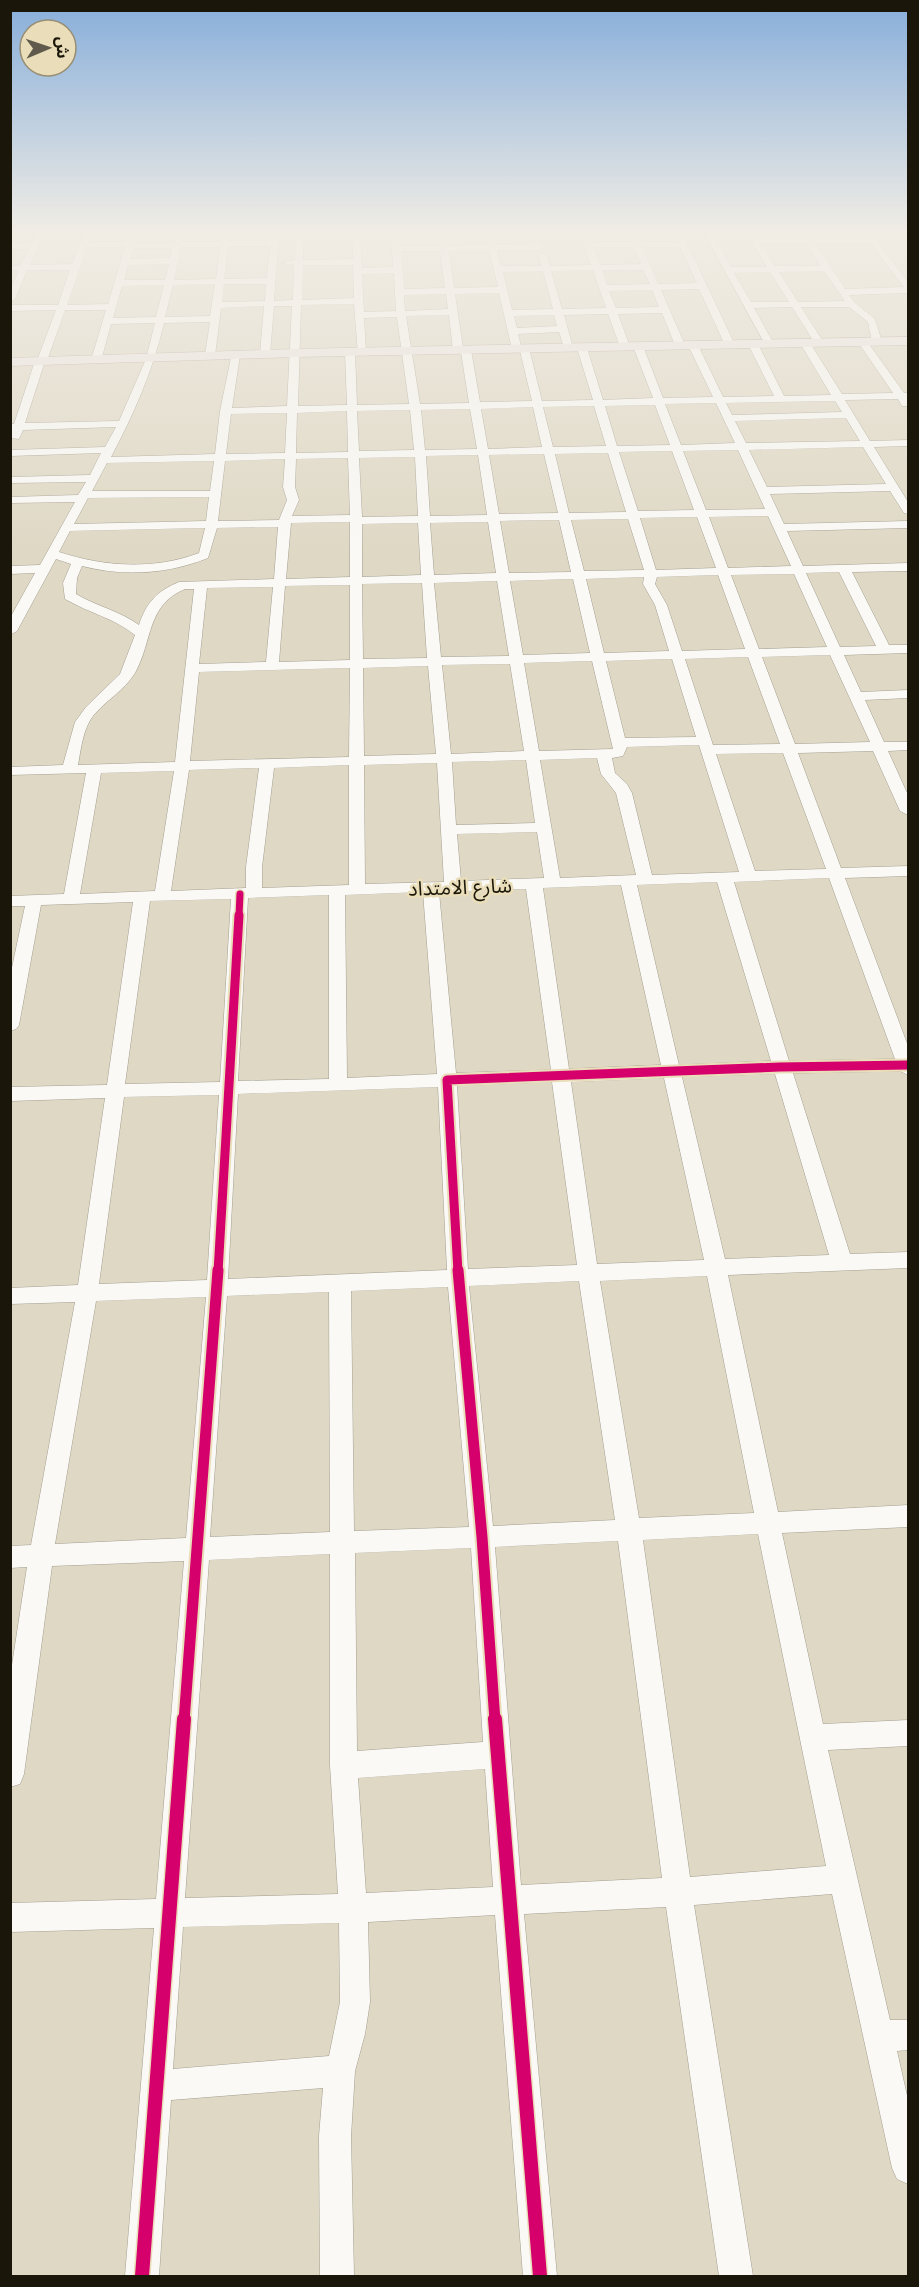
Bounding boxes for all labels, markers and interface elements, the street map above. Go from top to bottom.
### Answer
north arrow [18,18,78,78]
text: ش [53,36,71,59]
street label: شارع الامتداد [408,874,512,904]

